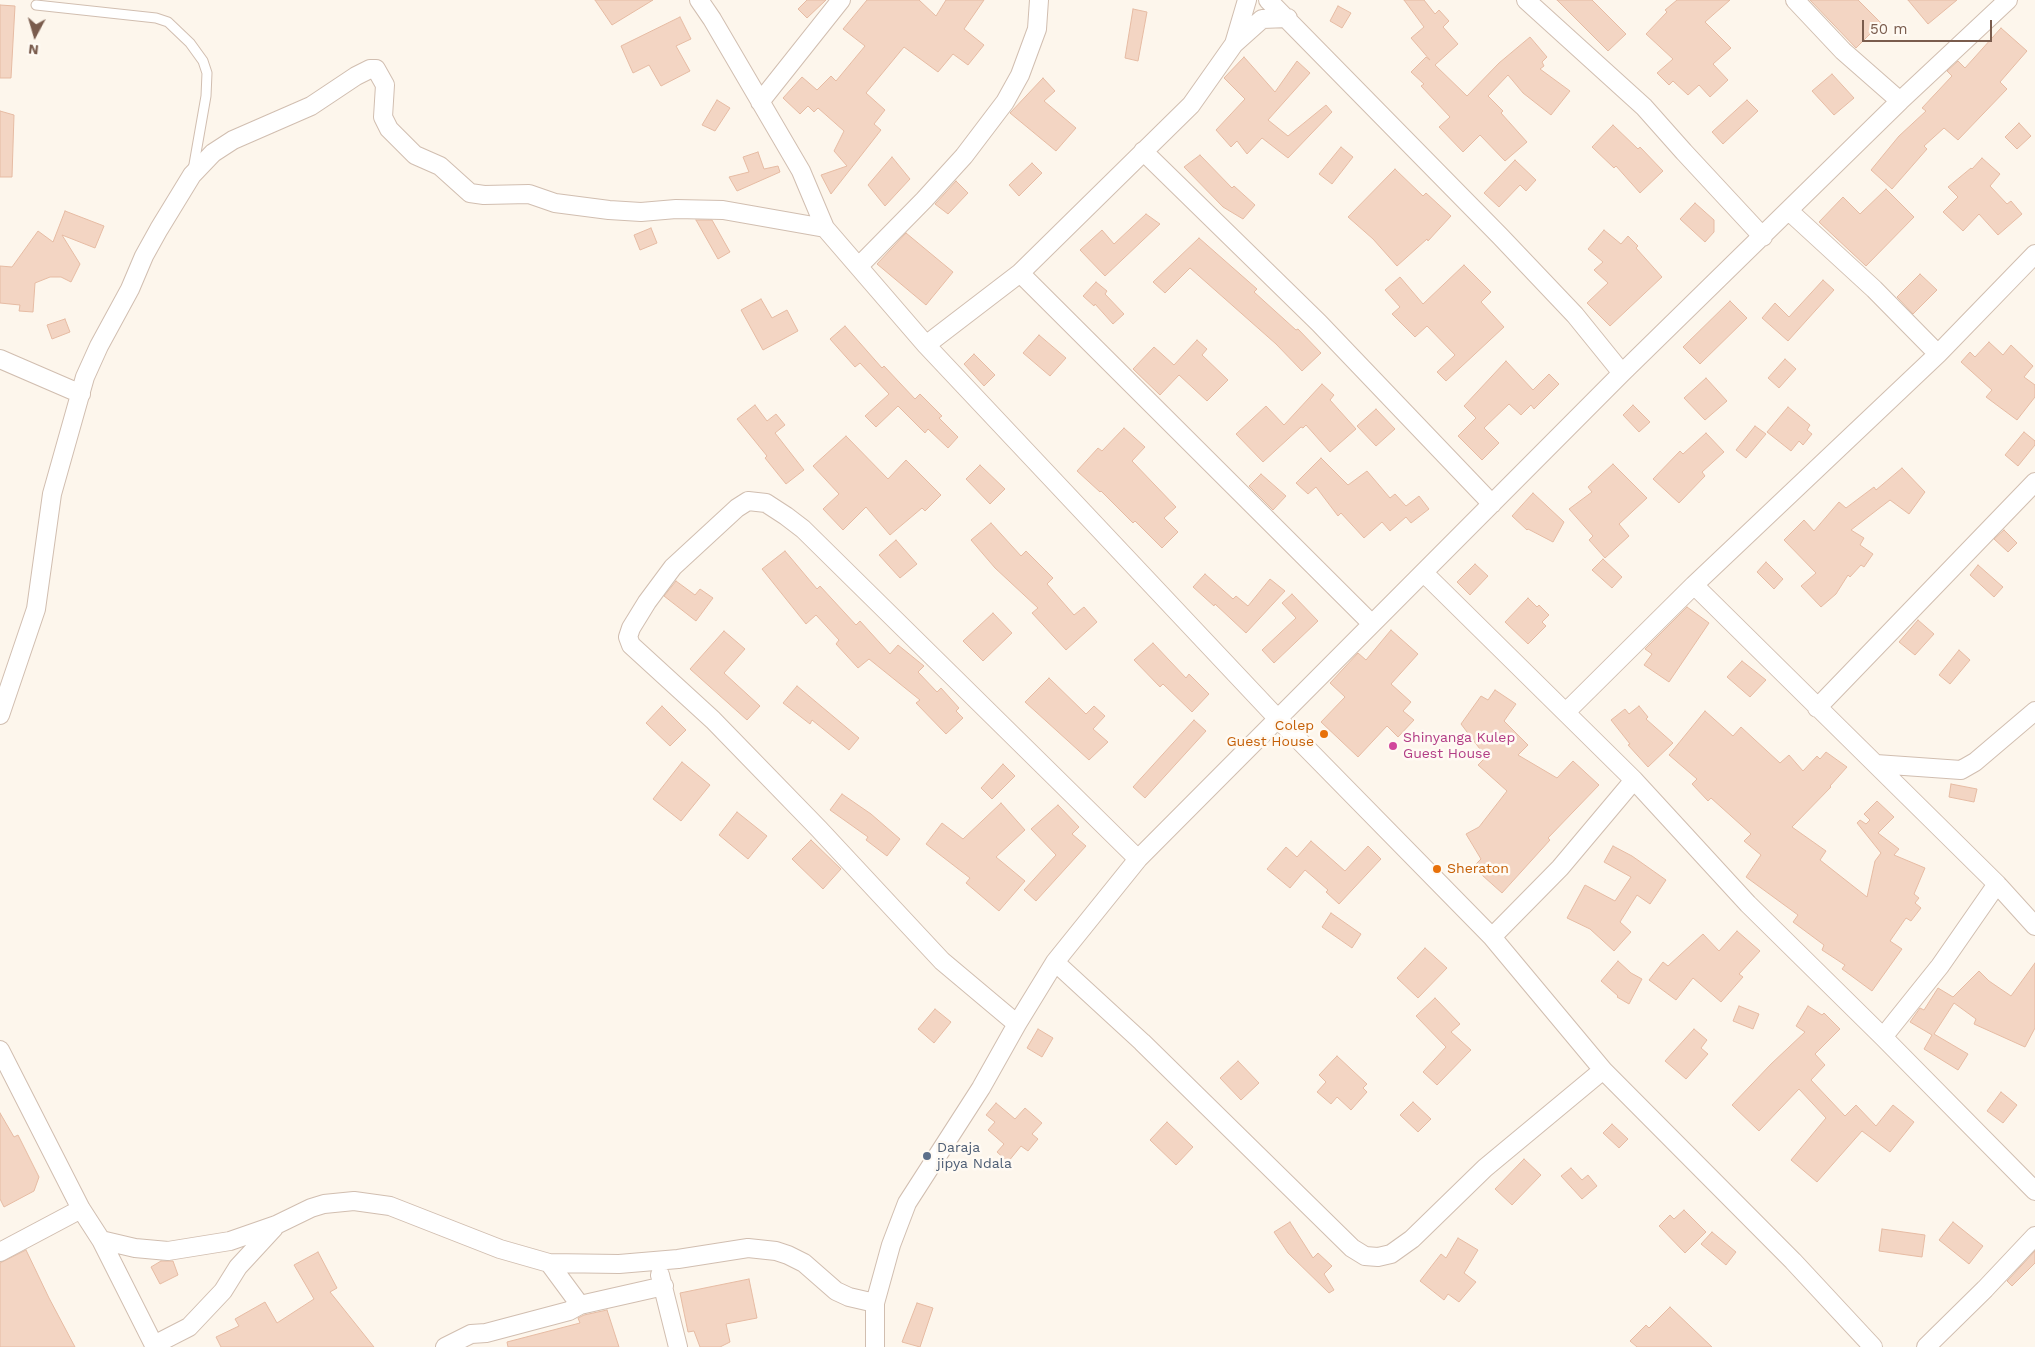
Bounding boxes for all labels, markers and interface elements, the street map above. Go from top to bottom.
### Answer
north arrow [10,10,60,60]
scale bar [1865,10,1995,42]
text: 50 m [1870,20,1907,38]
text: N [27,41,39,58]
place label: Colep Guest House [1226,718,1314,750]
marker: Colep Guest House [1318,728,1330,740]
place label: Shinyanga Kulep Guest House [1403,730,1515,762]
marker: Shinyanga Kulep Guest House [1387,740,1399,752]
place label: Sheraton [1447,861,1509,877]
marker: Sheraton [1431,863,1443,875]
place label: Daraja jipya Ndala [937,1140,1012,1172]
marker: Daraja jipya Ndala [921,1150,933,1162]

